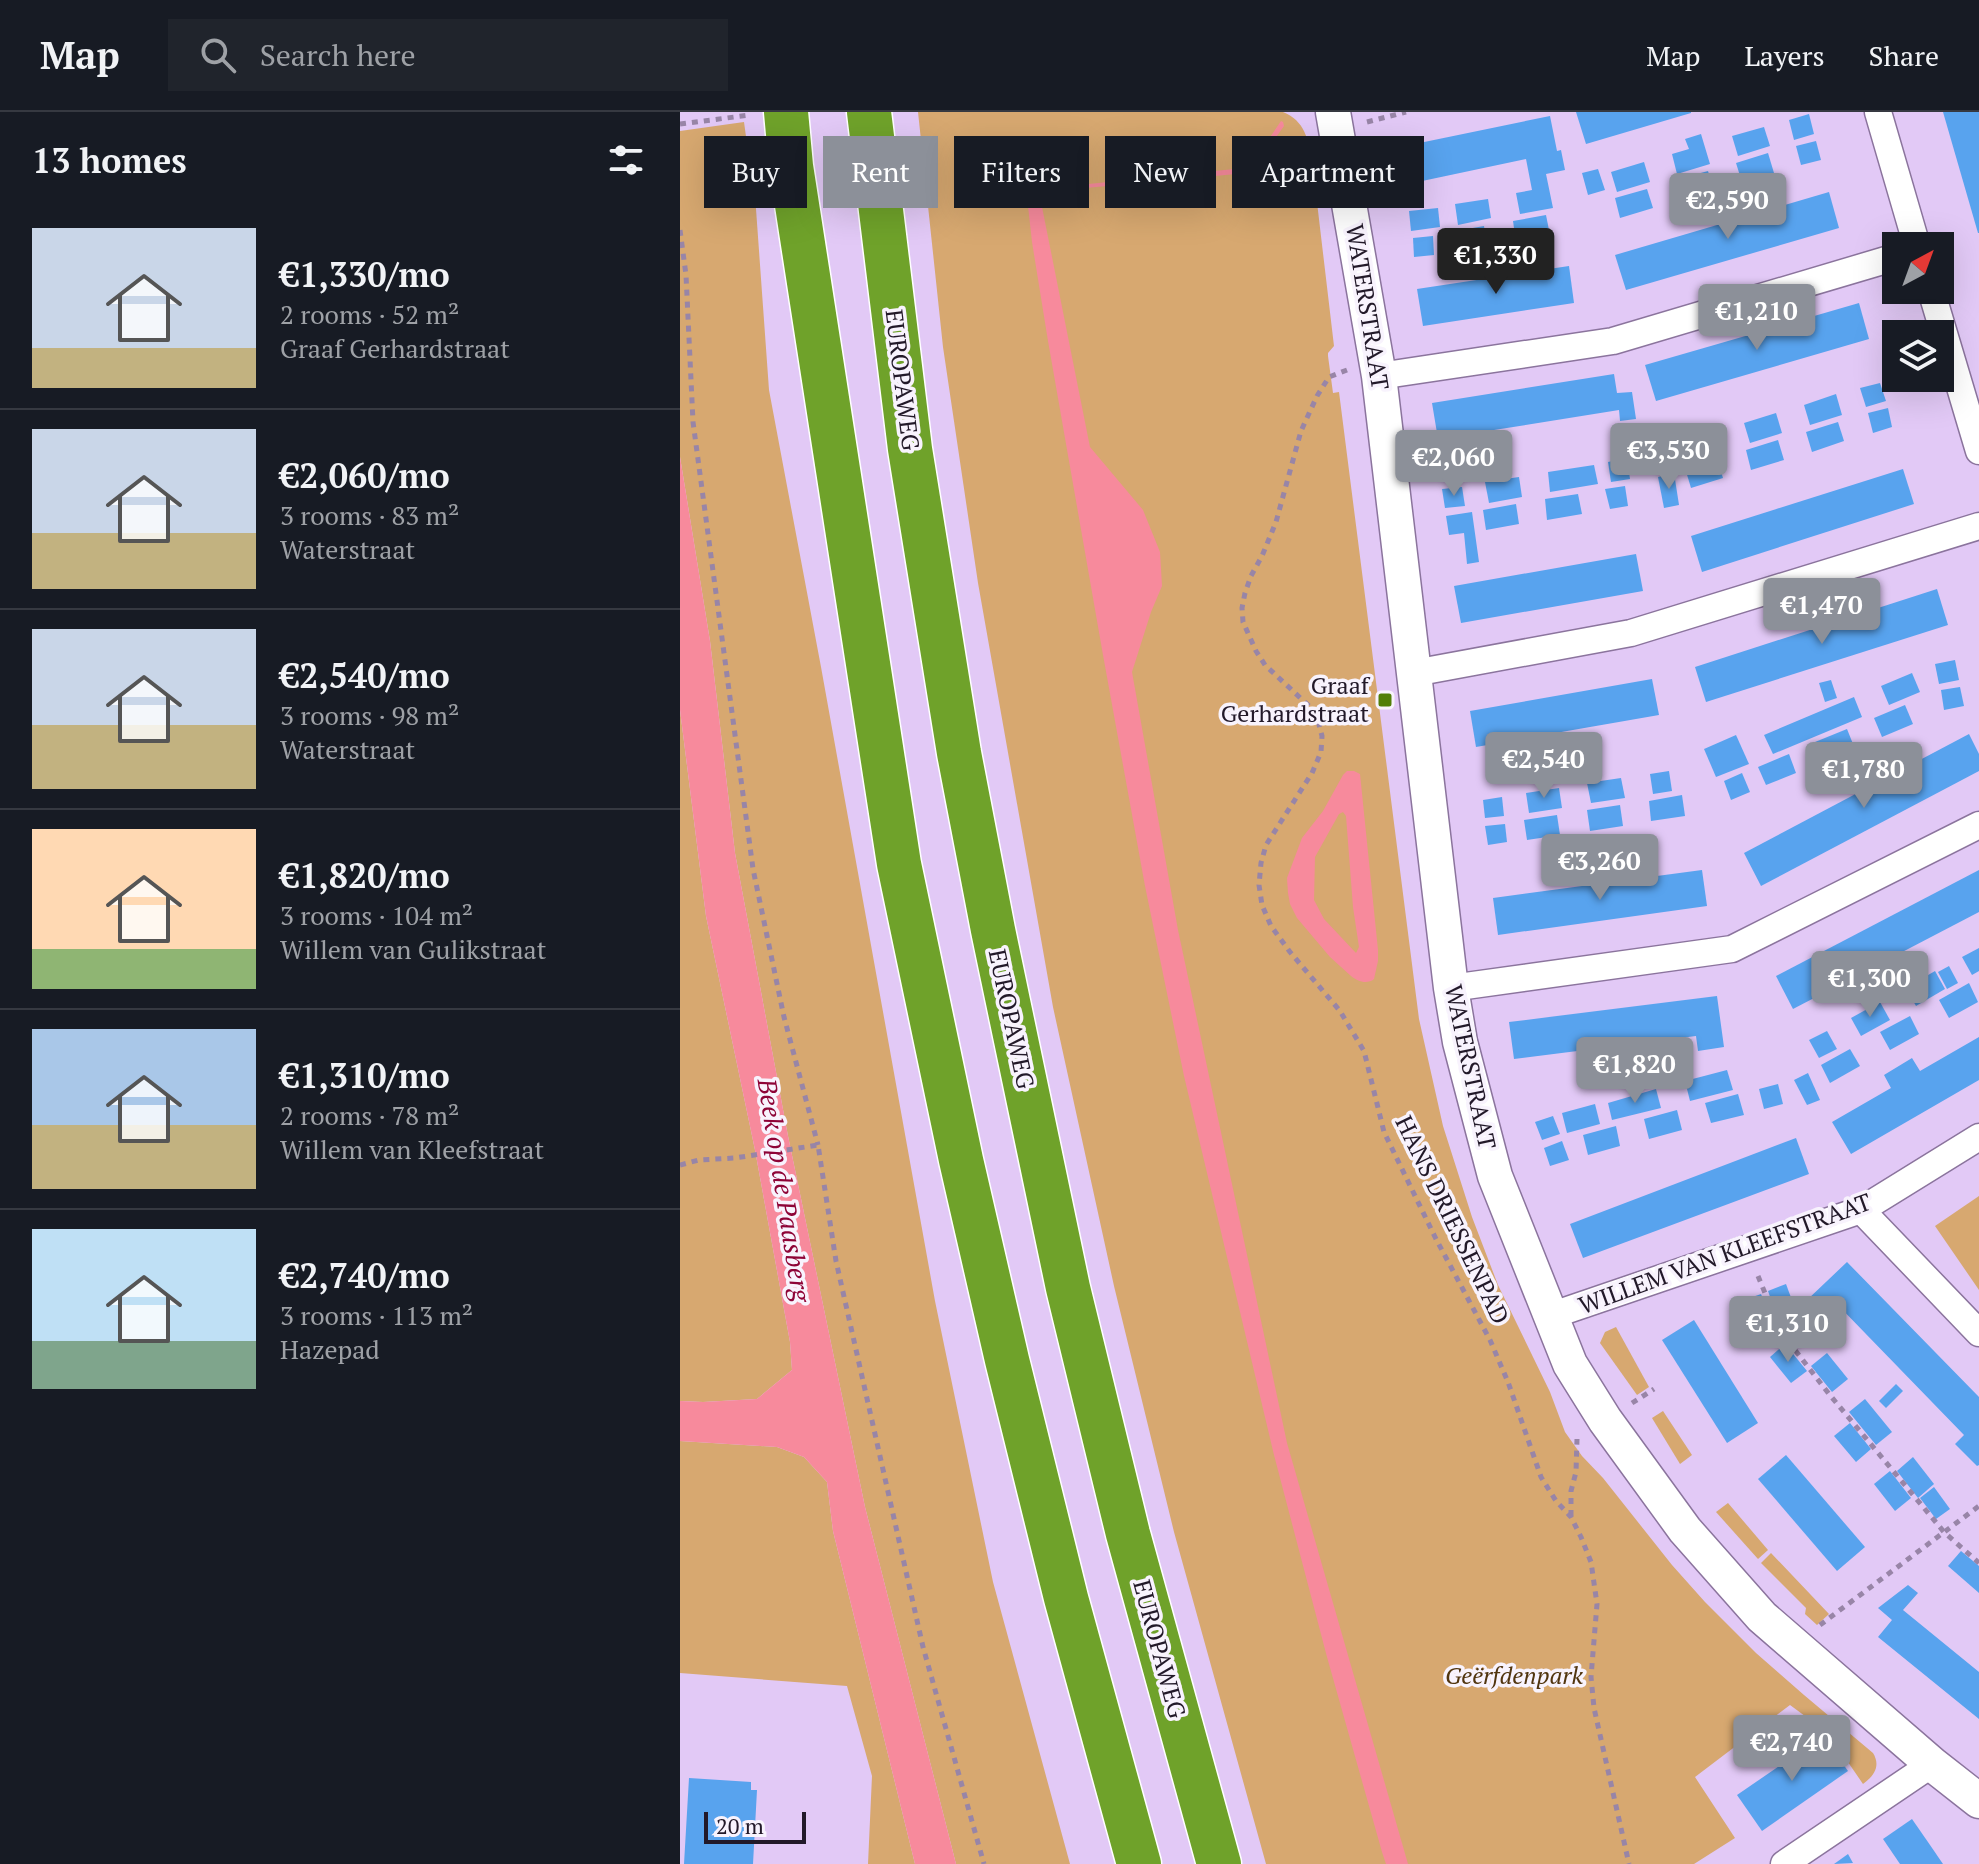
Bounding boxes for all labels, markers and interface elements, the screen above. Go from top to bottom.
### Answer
search box [168,19,728,91]
text: Map [40,30,120,80]
icon: search [196,33,240,77]
text: Search here [260,35,416,75]
text: Map [1646,37,1700,74]
text: Layers [1744,37,1825,74]
text: Share [1869,37,1939,74]
chip: Buy [704,136,807,208]
chip: Rent [823,136,938,208]
chip: Filters [954,136,1089,208]
chip: New [1105,136,1216,208]
chip: Apartment [1232,136,1424,208]
text: 13 homes [32,138,187,183]
icon: filters [604,138,648,182]
pin: €2,590 [1663,173,1793,241]
text: €2,590 [1687,182,1769,216]
street label: WATERSTRAAT [1339,222,1397,392]
pin: €1,330 [1431,228,1561,296]
north arrow [1882,232,1954,304]
map controls [1882,232,1954,392]
text: €1,330 [1455,237,1537,271]
text: €1,330/mo [280,252,450,297]
icon: home [96,260,192,356]
pin: €1,210 [1692,284,1822,352]
text: €1,210 [1716,293,1798,327]
text: 2 rooms · 52 m² [280,297,459,331]
street label: EUROPAWEG [878,307,928,453]
button: layers [1882,320,1954,392]
text: Graaf Gerhardstraat [280,331,510,365]
pin: €3,530 [1604,423,1734,491]
pin: €2,060 [1389,430,1519,498]
text: €3,530 [1628,432,1710,466]
text: €2,060 [1413,439,1495,473]
text: €2,060/mo [280,453,450,498]
icon: home [96,461,192,557]
text: 3 rooms · 83 m² [280,498,459,532]
text: Waterstraat [280,532,415,566]
pin: €1,470 [1757,578,1887,646]
text: €1,470 [1781,587,1863,621]
text: €2,540/mo [280,653,450,698]
icon: home [96,661,192,757]
place label: Graaf Gerhardstraat [1221,669,1371,729]
marker: Graaf Gerhardstraat [1376,691,1394,709]
text: 3 rooms · 98 m² [280,698,459,732]
text: Waterstraat [280,732,415,766]
pin: €2,540 [1479,732,1609,800]
text: €2,540 [1503,741,1585,775]
pin: €1,780 [1799,742,1929,810]
text: €1,780 [1823,751,1905,785]
pin: €3,260 [1535,834,1665,902]
text: €3,260 [1559,843,1641,877]
text: €1,820/mo [280,853,450,898]
icon: home [96,861,192,957]
text: 3 rooms · 104 m² [280,898,473,932]
text: Willem van Gulikstraat [280,932,546,966]
street label: EUROPAWEG [982,946,1042,1092]
pin: €1,300 [1805,951,1935,1019]
text: €1,300 [1829,960,1911,994]
street label: WATERSTRAAT [1438,982,1504,1152]
pin: €1,820 [1570,1037,1700,1105]
text: €1,820 [1594,1046,1676,1080]
text: €1,310/mo [280,1053,450,1098]
icon: home [96,1061,192,1157]
water label: Beek op de Paasberg [750,1075,820,1305]
text: 2 rooms · 78 m² [280,1098,459,1132]
street label: HANS DRIESSENPAD [1389,1110,1517,1329]
text: Willem van Kleefstraat [280,1132,544,1166]
street label: WILLEM VAN KLEEFSTRAAT [1574,1185,1876,1321]
text: €2,740/mo [280,1253,450,1298]
icon: home [96,1261,192,1357]
pin: €1,310 [1723,1296,1853,1364]
text: 3 rooms · 113 m² [280,1298,473,1332]
text: €1,310 [1747,1305,1829,1339]
text: Hazepad [280,1332,380,1366]
street label: EUROPAWEG [1126,1576,1194,1722]
park label: Geërfdenpark [1445,1659,1583,1691]
pin: €2,740 [1727,1715,1857,1783]
text: €2,740 [1751,1724,1833,1758]
scale bar [704,1808,806,1844]
text: 20 m [716,1811,764,1840]

